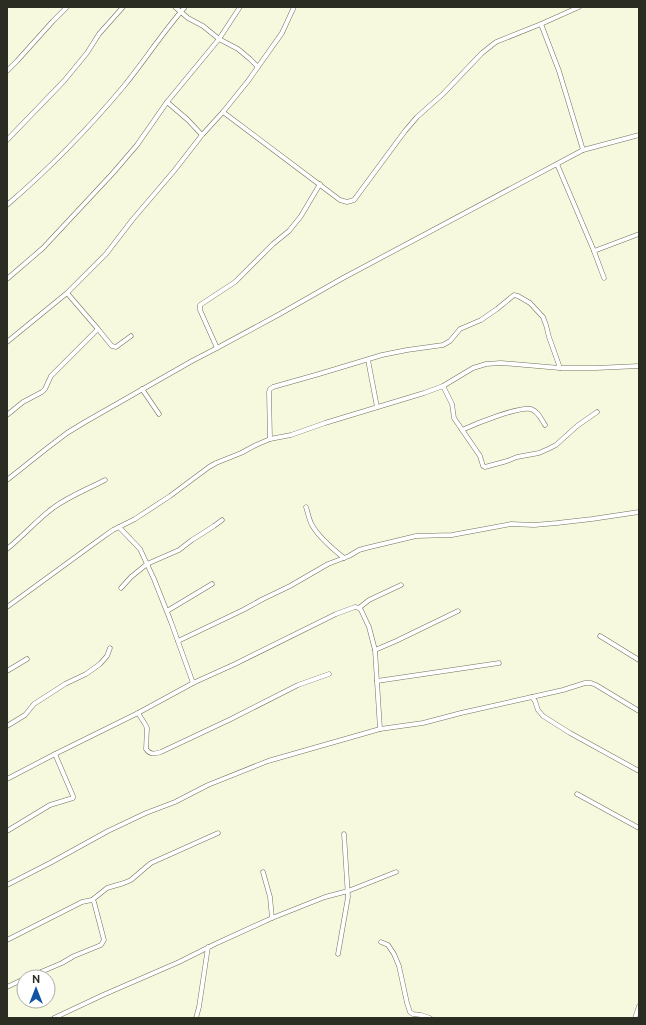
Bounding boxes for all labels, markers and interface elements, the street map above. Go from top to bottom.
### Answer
north arrow [16,969,56,1009]
text: N [32,973,40,985]

